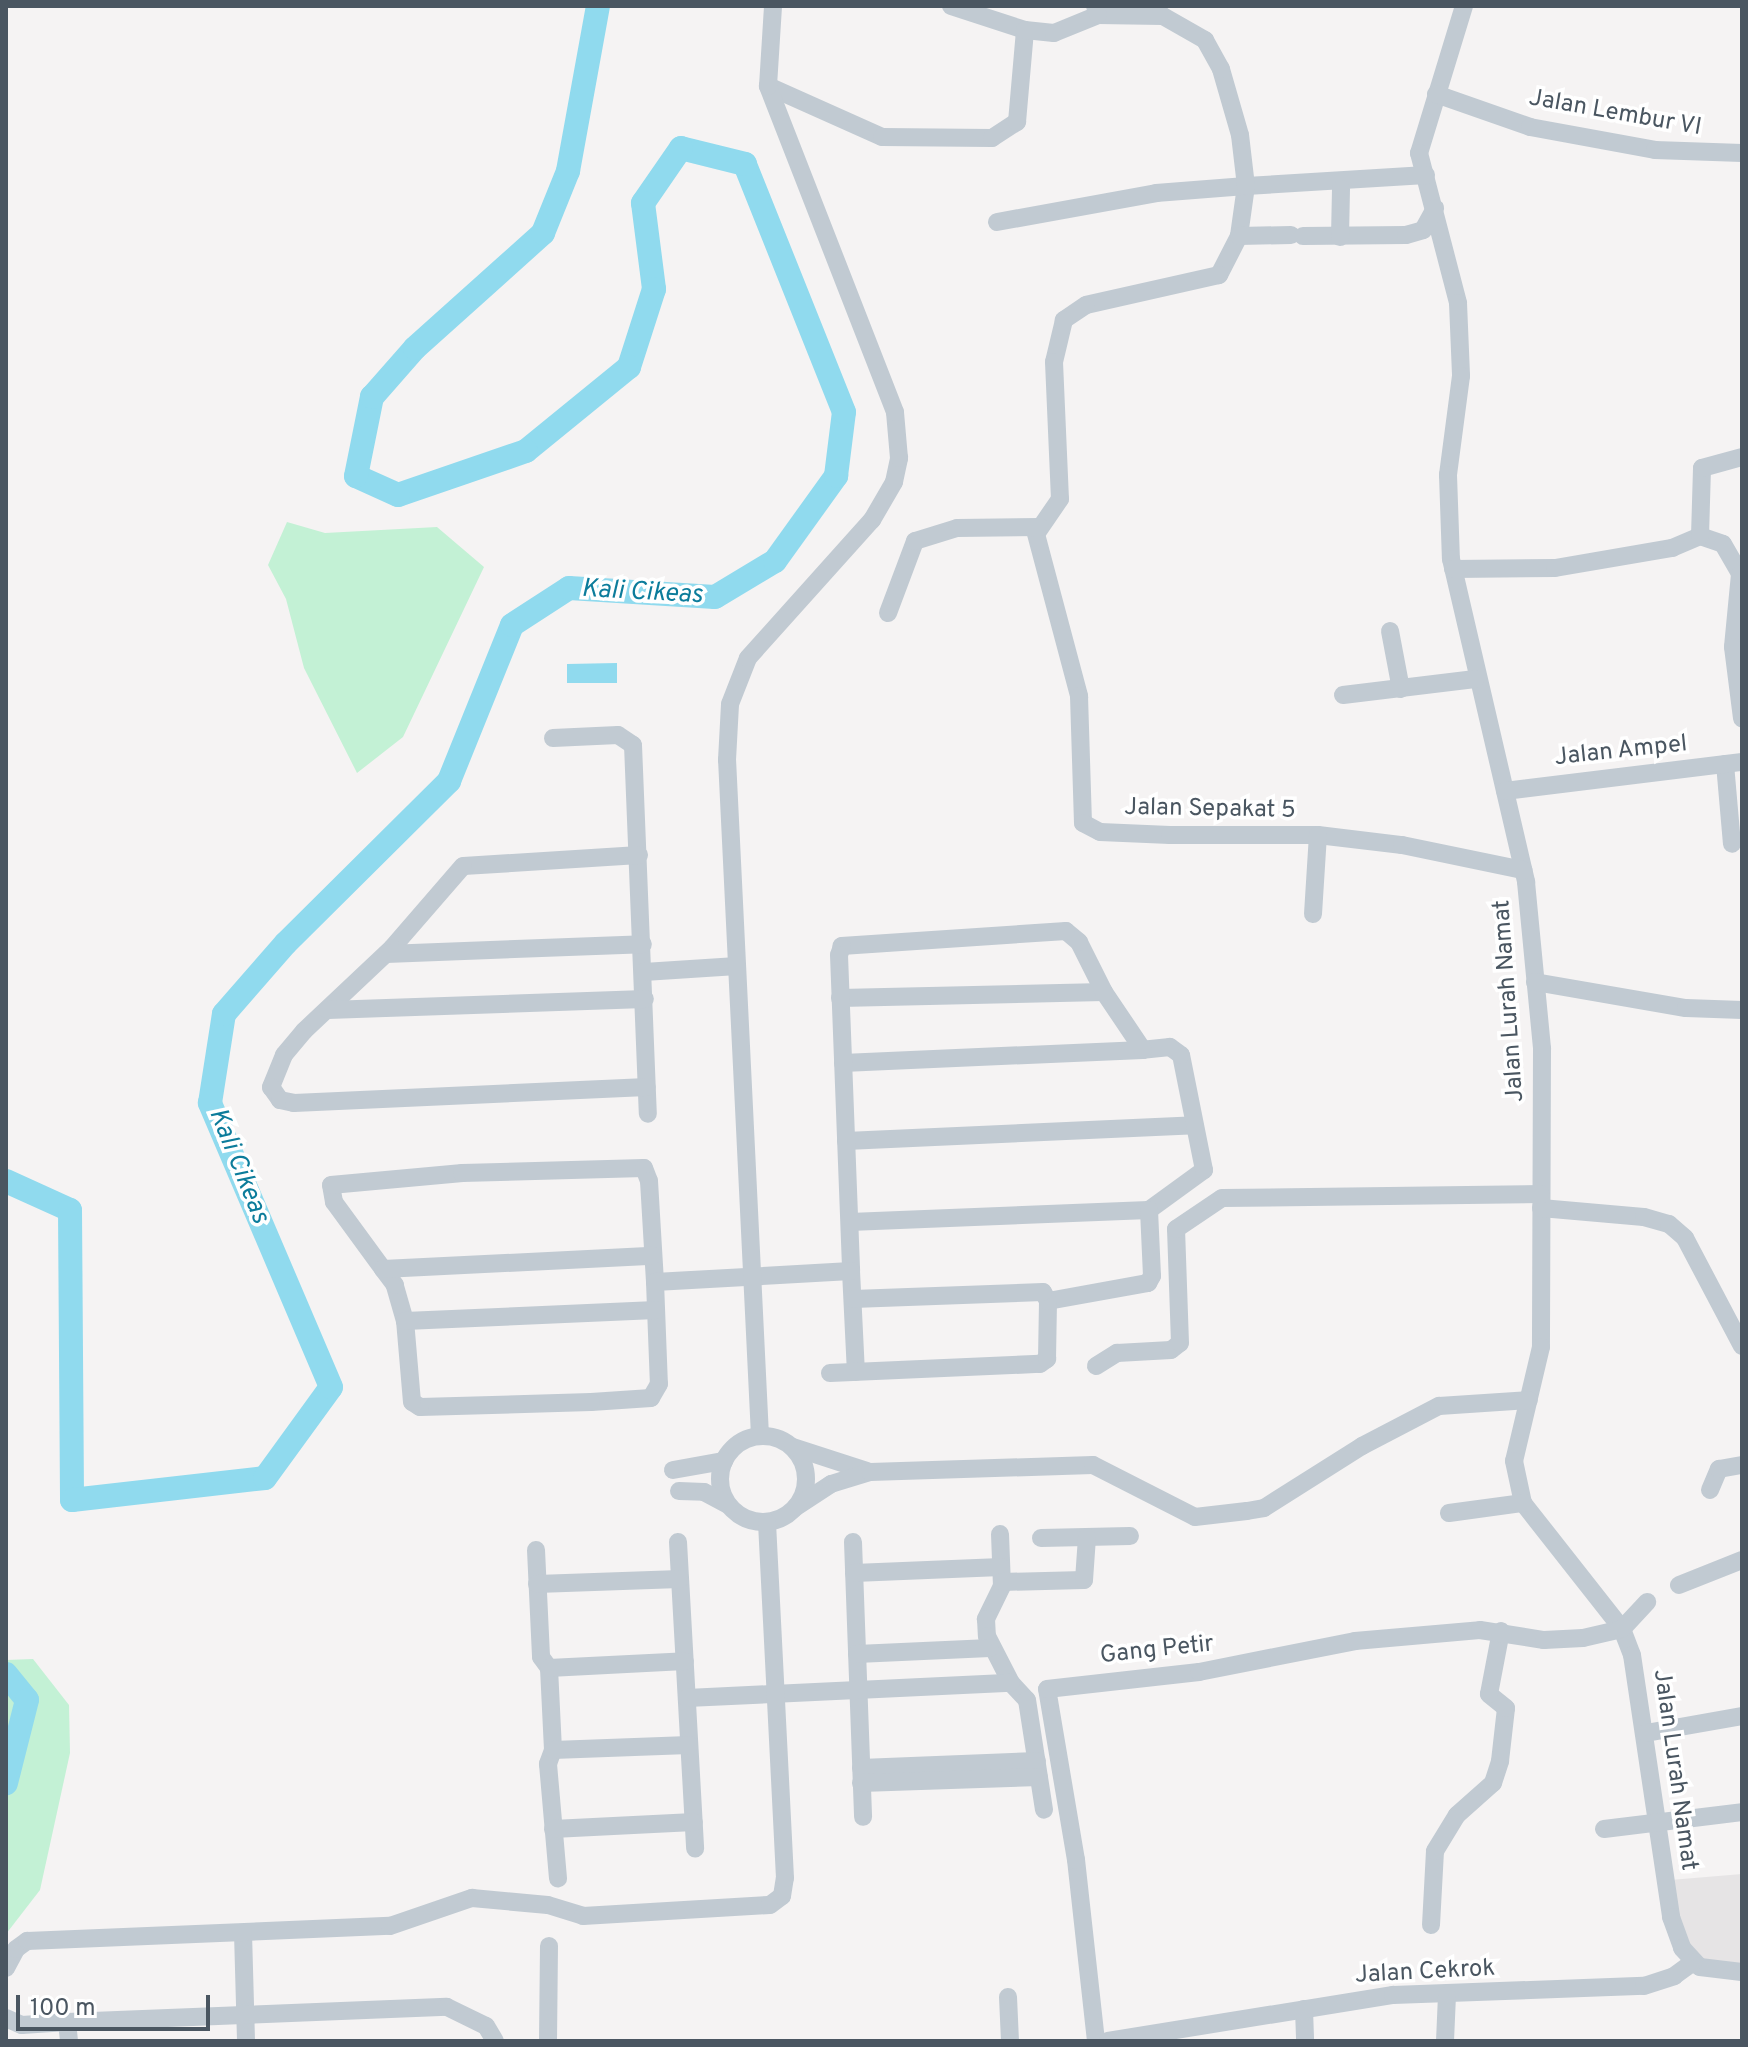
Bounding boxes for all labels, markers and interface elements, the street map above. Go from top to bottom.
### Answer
street label: Jalan Lembur VI [1526,85,1704,143]
water label: Kali Cikeas [581,574,703,612]
street label: Jalan Ampel [1553,731,1689,773]
street label: Jalan Sepakat 5 [1124,794,1296,826]
street label: Jalan Lurah Namat [1489,899,1531,1103]
water label: Kali Cikeas [201,1104,275,1228]
street label: Gang Petir [1099,1631,1215,1671]
street label: Jalan Lurah Namat [1646,1668,1702,1872]
street label: Jalan Cekrok [1354,1955,1496,1991]
scale bar [20,1979,214,2029]
text: 100 m [30,1994,96,2024]

